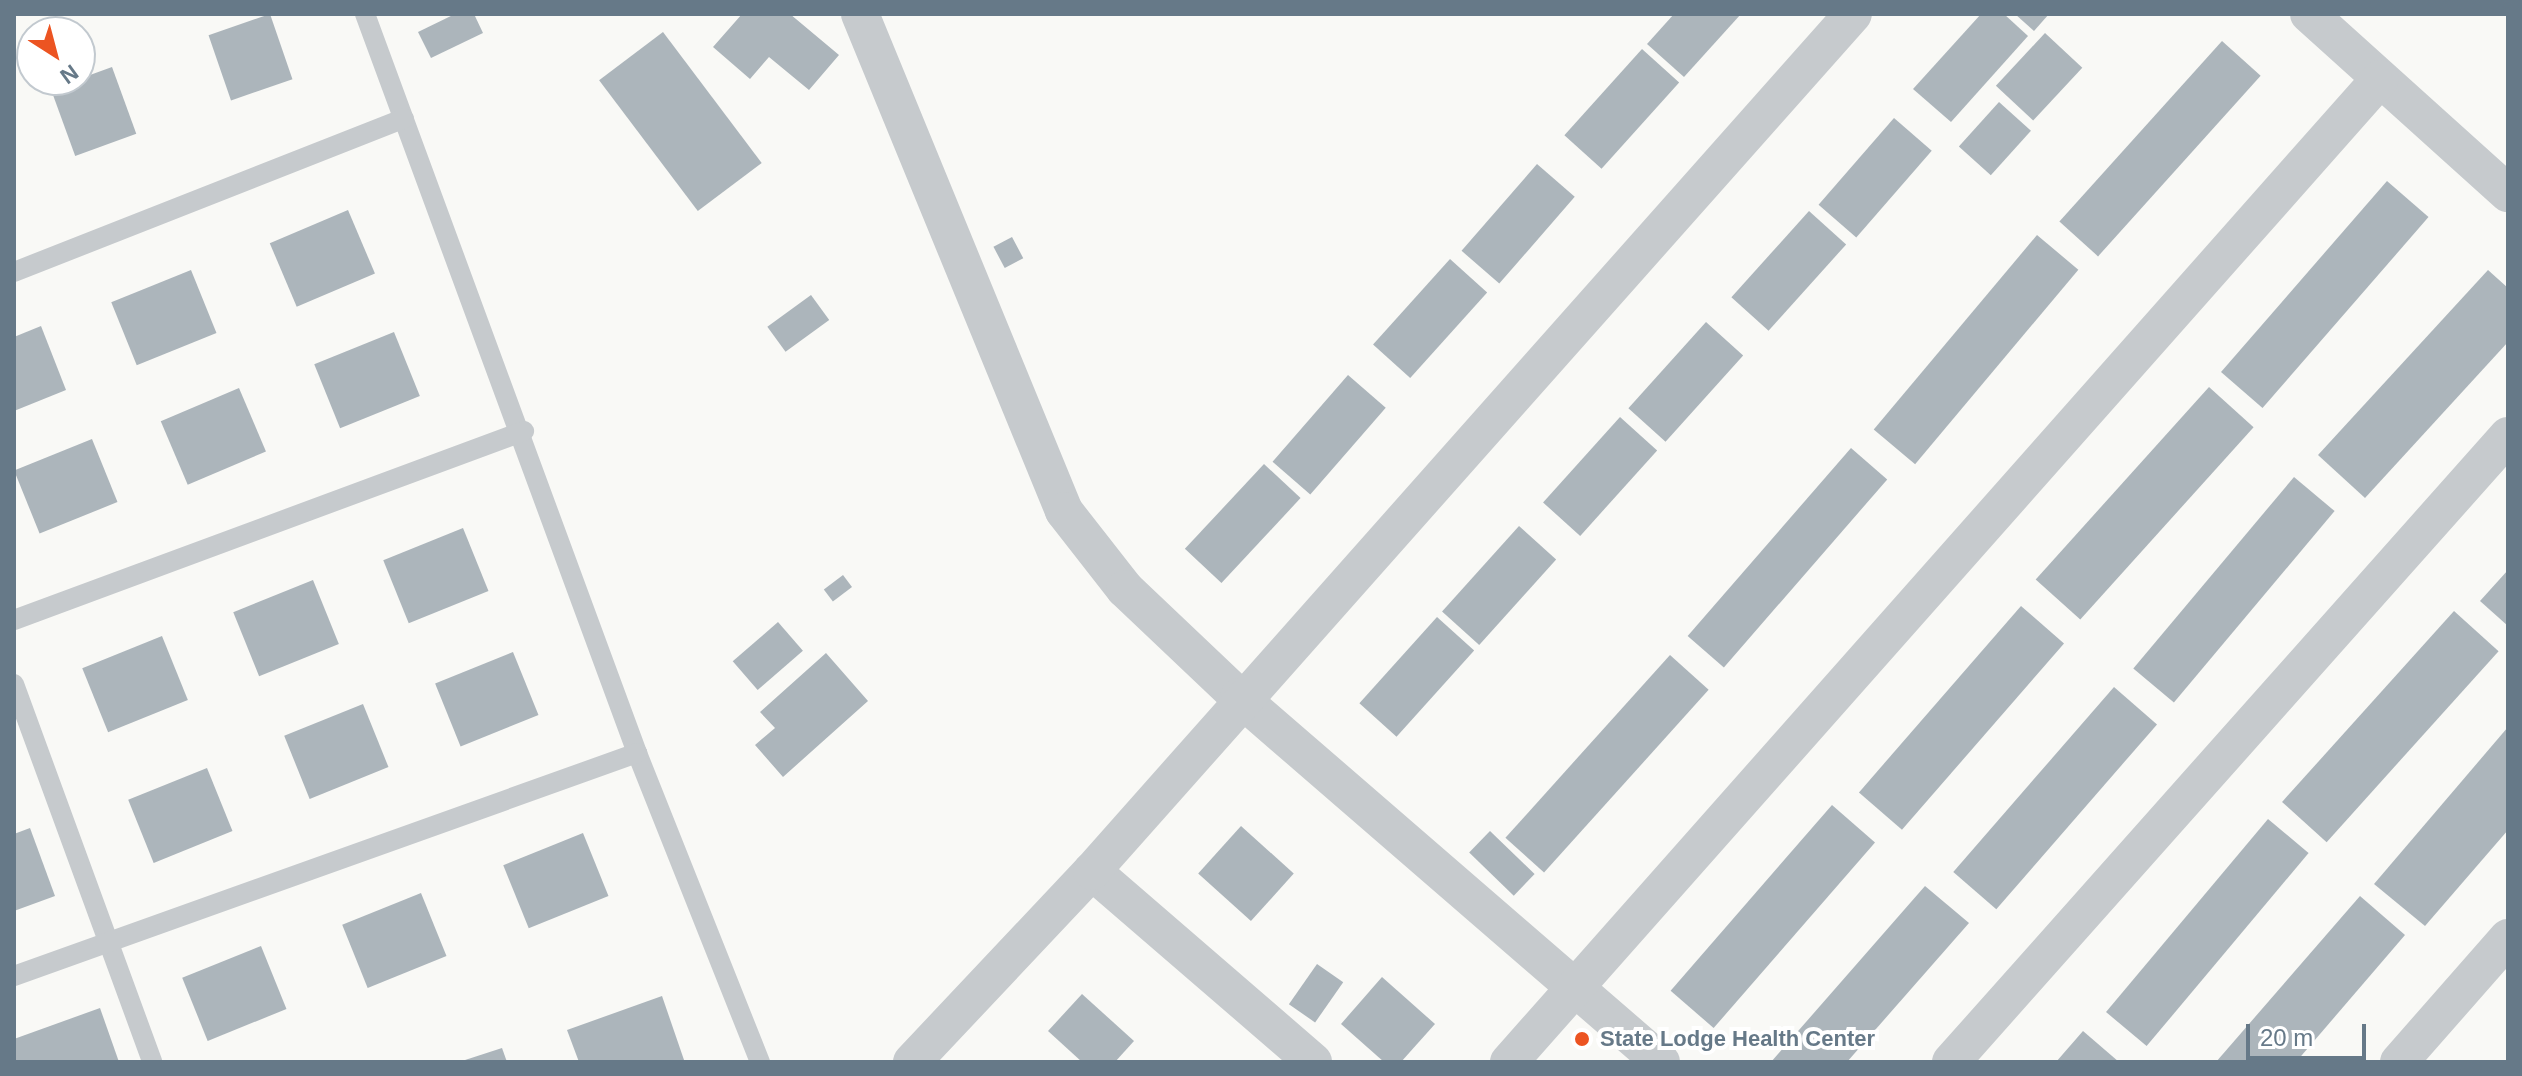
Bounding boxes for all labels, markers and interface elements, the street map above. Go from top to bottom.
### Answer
north arrow [16,16,96,96]
text: N [55,59,83,89]
scale bar [2250,1008,2370,1058]
text: 20 m [2260,1024,2313,1051]
place label: State Lodge Health Center [1600,1026,1875,1052]
marker: State Lodge Health Center [1571,1028,1593,1050]

